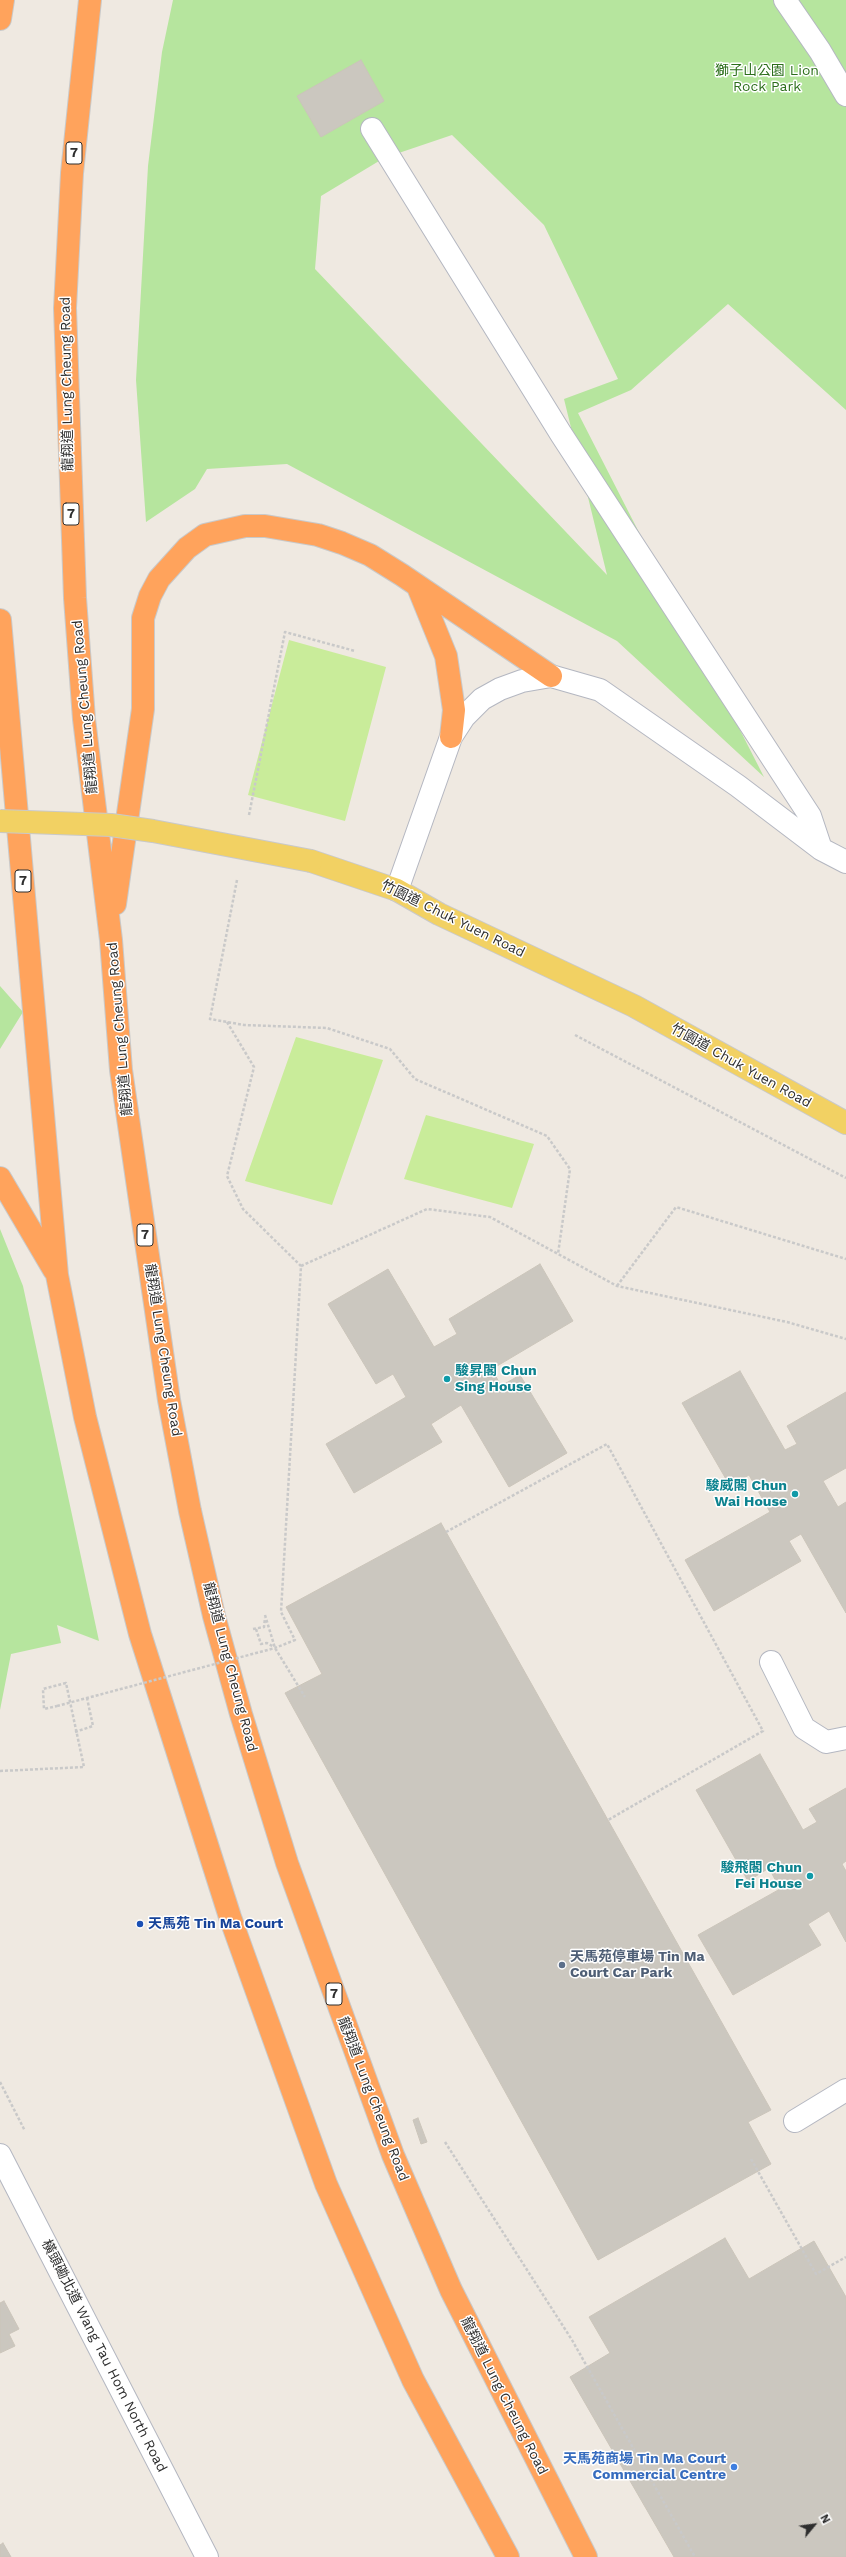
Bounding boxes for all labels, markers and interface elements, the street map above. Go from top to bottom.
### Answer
park label: 獅子山公園 Lion Rock Park [715,63,819,96]
road number: 7 [66,142,82,164]
street label: 龍翔道 Lung Cheung Road [57,297,77,471]
road number: 7 [63,503,79,525]
street label: 龍翔道 Lung Cheung Road [69,619,101,795]
road number: 7 [15,870,31,892]
street label: 竹園道 Chuk Yuen Road [378,877,528,961]
street label: 龍翔道 Lung Cheung Road [104,941,136,1117]
street label: 竹園道 Chuk Yuen Road [668,1020,814,1112]
road number: 7 [137,1224,153,1246]
street label: 龍翔道 Lung Cheung Road [141,1262,185,1438]
place label: 駿昇閣 Chun Sing House [455,1363,537,1396]
marker: 駿昇閣 Chun Sing House [442,1374,452,1384]
place label: 駿威閣 Chun Wai House [705,1478,787,1510]
marker: 駿威閣 Chun Wai House [790,1489,800,1499]
street label: 龍翔道 Lung Cheung Road [199,1581,261,1753]
place label: 駿飛閣 Chun Fei House [720,1860,802,1892]
marker: 駿飛閣 Chun Fei House [805,1871,815,1881]
place label: 天馬苑 Tin Ma Court [148,1916,283,1932]
marker: 天馬苑 Tin Ma Court [135,1919,145,1929]
place label: 天馬苑停車場 Tin Ma Court Car Park [570,1949,705,1982]
marker: 天馬苑停車場 Tin Ma Court Car Park [557,1960,567,1970]
road number: 7 [326,1983,342,2005]
street label: 龍翔道 Lung Cheung Road [334,2015,412,2183]
street label: 橫頭磡北道 Wang Tau Hom North Road [38,2237,170,2475]
street label: 龍翔道 Lung Cheung Road [457,2314,551,2478]
place label: 天馬苑商場 Tin Ma Court Commercial Centre [563,2451,726,2484]
marker: 天馬苑商場 Tin Ma Court Commercial Centre [729,2462,739,2472]
north arrow [794,2505,834,2545]
text: N [817,2512,833,2526]

